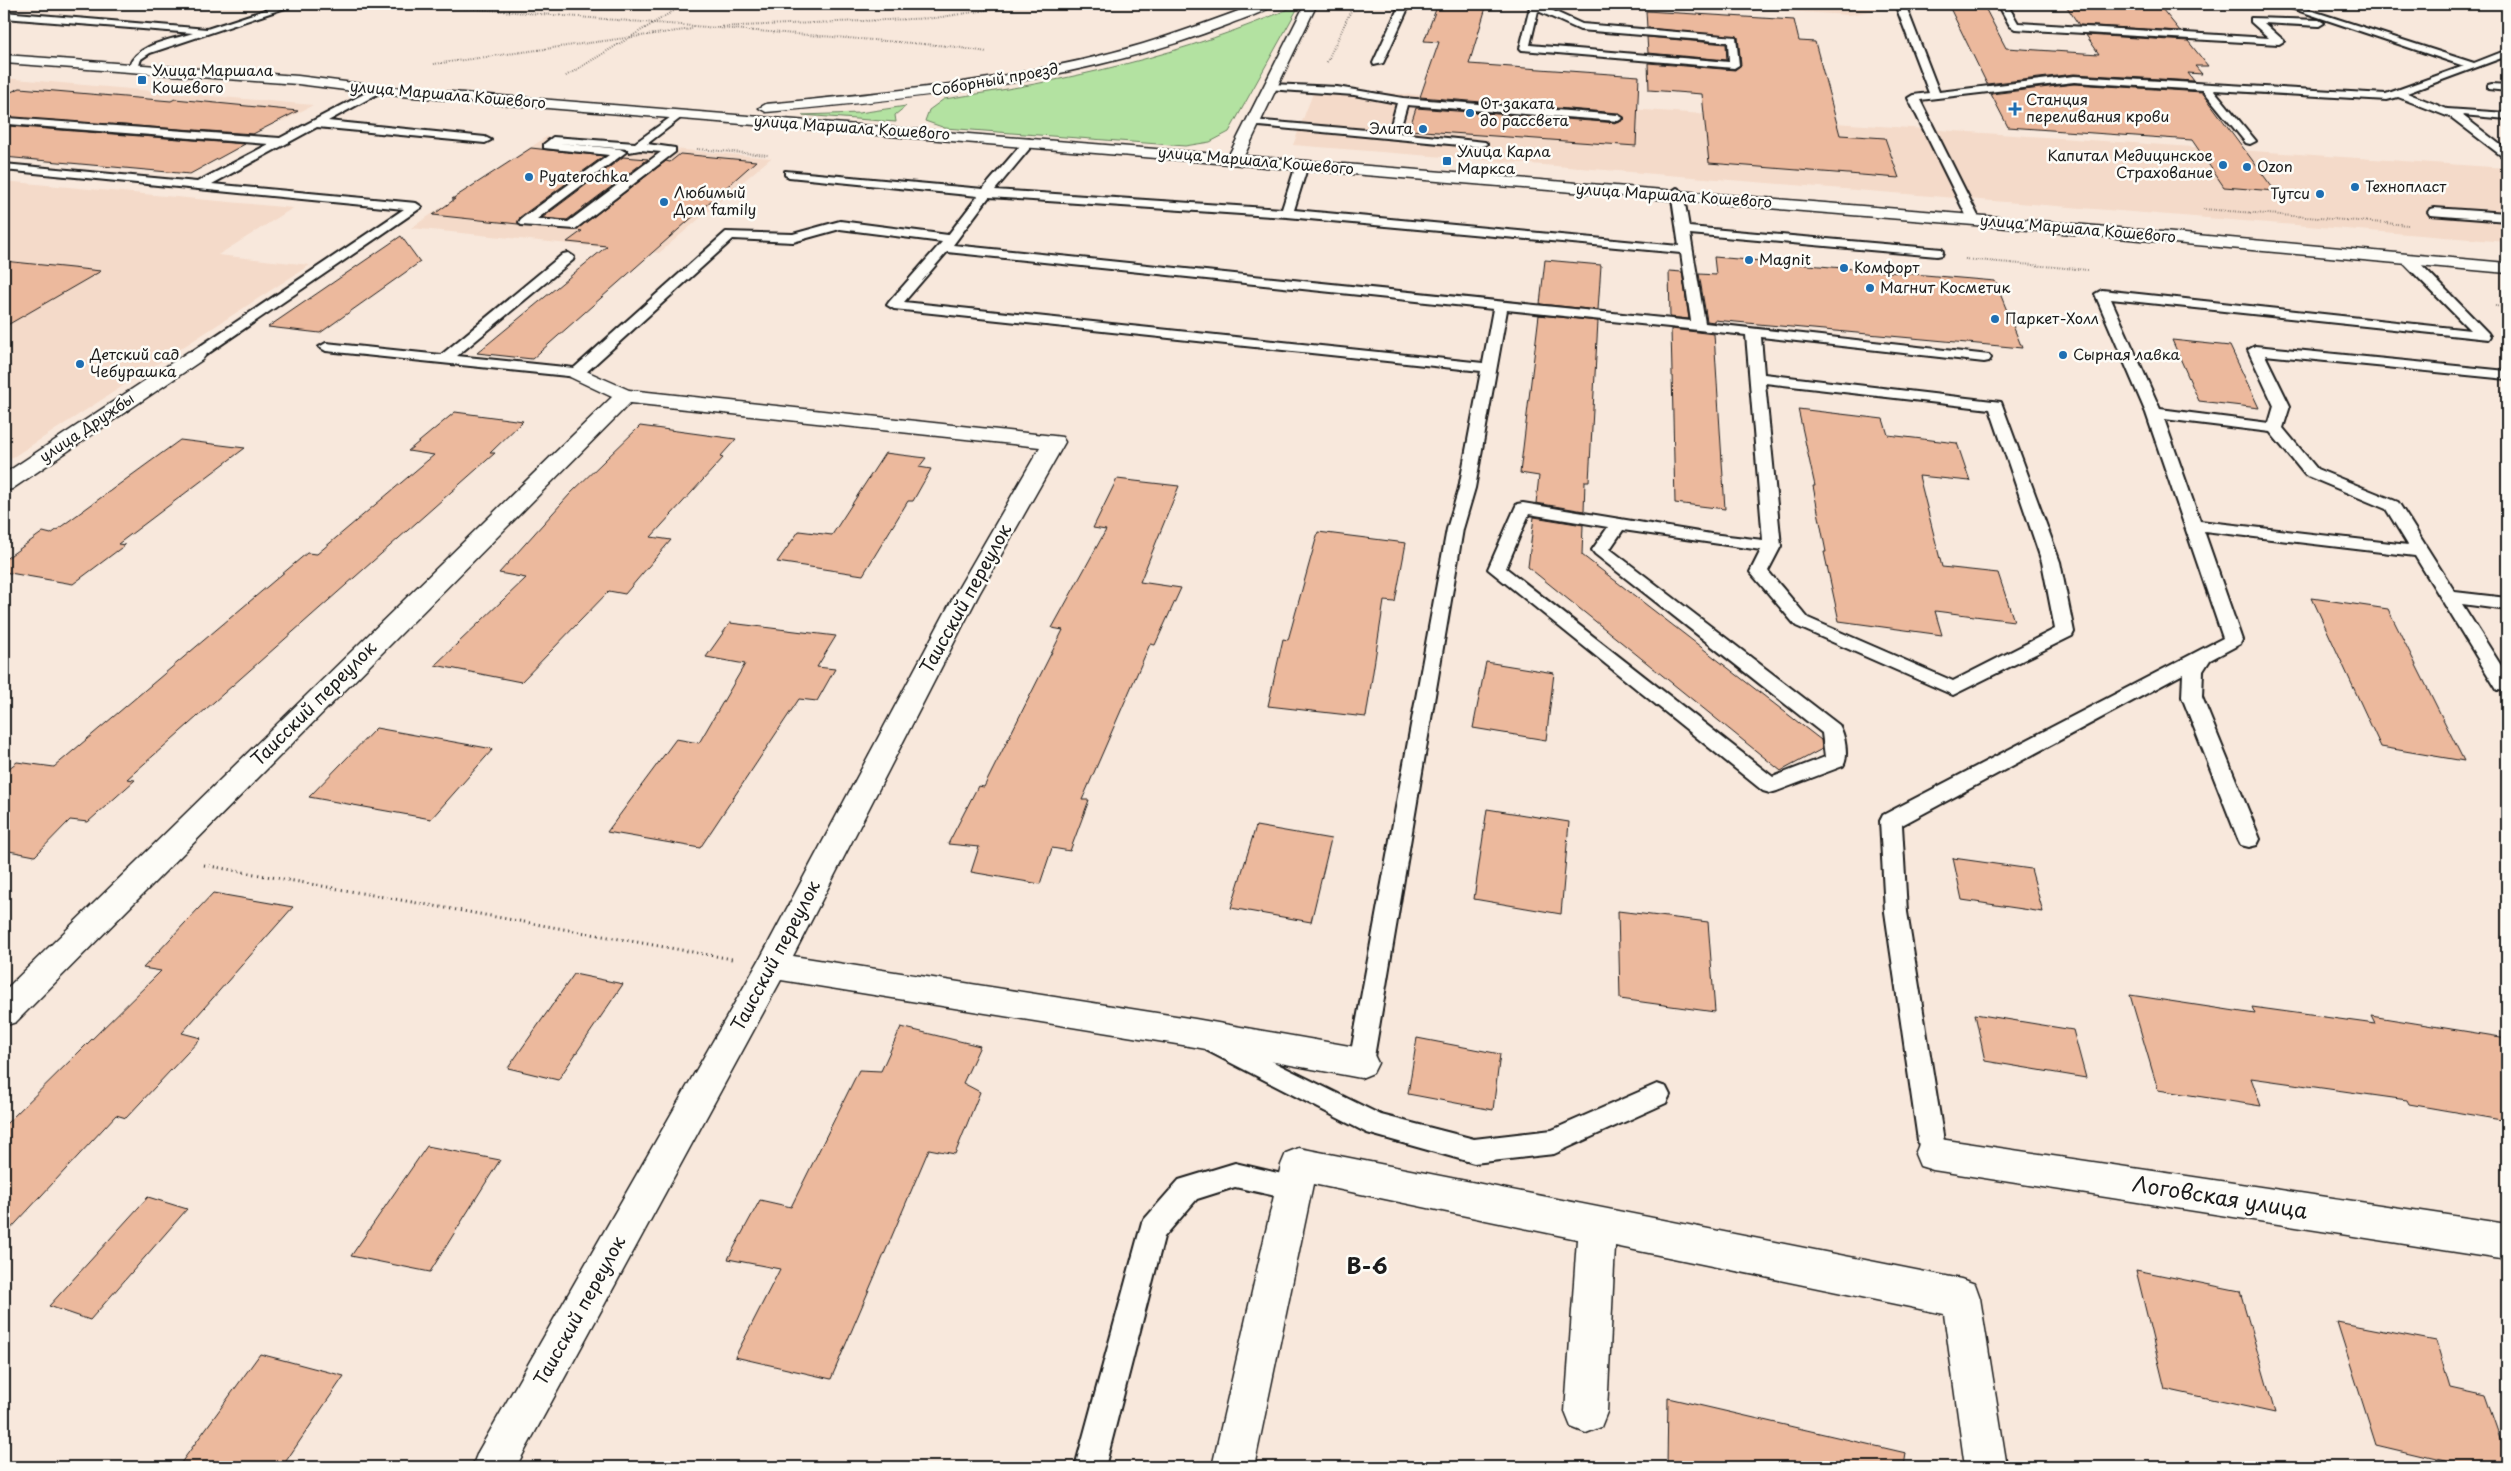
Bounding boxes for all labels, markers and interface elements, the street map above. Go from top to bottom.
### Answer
street label: Соборный проезд [929,56,1060,101]
place label: Улица Маршала Кошевого [152,58,274,98]
street label: улица Маршала Кошевого [349,73,547,114]
marker: Улица Маршала Кошевого [136,74,148,86]
place label: Станция переливания крови [2026,87,2169,127]
place label: От заката до рассвета [1480,91,1569,131]
marker: Станция переливания крови [2008,102,2022,116]
marker: От заката до рассвета [1464,107,1476,119]
street label: улица Маршала Кошевого [753,108,951,145]
place label: Элита [1369,116,1414,139]
marker: Элита [1417,123,1429,135]
street label: улица Маршала Кошевого [1157,139,1355,180]
place label: Улица Карла Маркса [1457,139,1551,179]
place label: Капитал Медицинское Страхование [2047,143,2213,183]
place label: Ozon [2257,154,2293,177]
marker: Улица Карла Маркса [1441,155,1453,167]
marker: Капитал Медицинское Страхование [2217,159,2229,171]
marker: Ozon [2241,161,2253,173]
place label: Pyaterochka [539,164,629,187]
marker: Pyaterochka [523,171,535,183]
place label: Технопласт [2365,174,2447,197]
street label: улица Маршала Кошевого [1575,176,1773,213]
place label: Любимый Дом family [673,180,756,220]
place label: Тутси [2270,181,2310,204]
marker: Технопласт [2349,181,2361,193]
marker: Тутси [2314,188,2326,200]
marker: Любимый Дом family [658,196,670,208]
street label: улица Маршала Кошевого [1979,207,2177,248]
place label: Magnit [1759,247,1811,270]
marker: Magnit [1743,254,1755,266]
place label: Комфорт [1854,255,1920,278]
marker: Комфорт [1838,262,1850,274]
place label: Магнит Косметик [1880,275,2010,298]
marker: Магнит Косметик [1864,282,1876,294]
place label: Паркет-Холл [2005,306,2099,329]
marker: Паркет-Холл [1989,313,2001,325]
place label: Детский сад Чебурашка [89,342,179,382]
place label: Сырная лавка [2073,342,2180,365]
marker: Сырная лавка [2057,349,2069,361]
marker: Детский сад Чебурашка [74,358,86,370]
street label: улица Дружбы [34,386,138,467]
street label: Таисский переулок [912,518,1017,678]
street label: Таисский переулок [244,634,382,772]
street label: Таисский переулок [723,875,826,1036]
street label: Логовская улица [2130,1166,2311,1226]
street label: Таисский переулок [526,1230,631,1390]
district label: В-6 [1347,1248,1387,1281]

